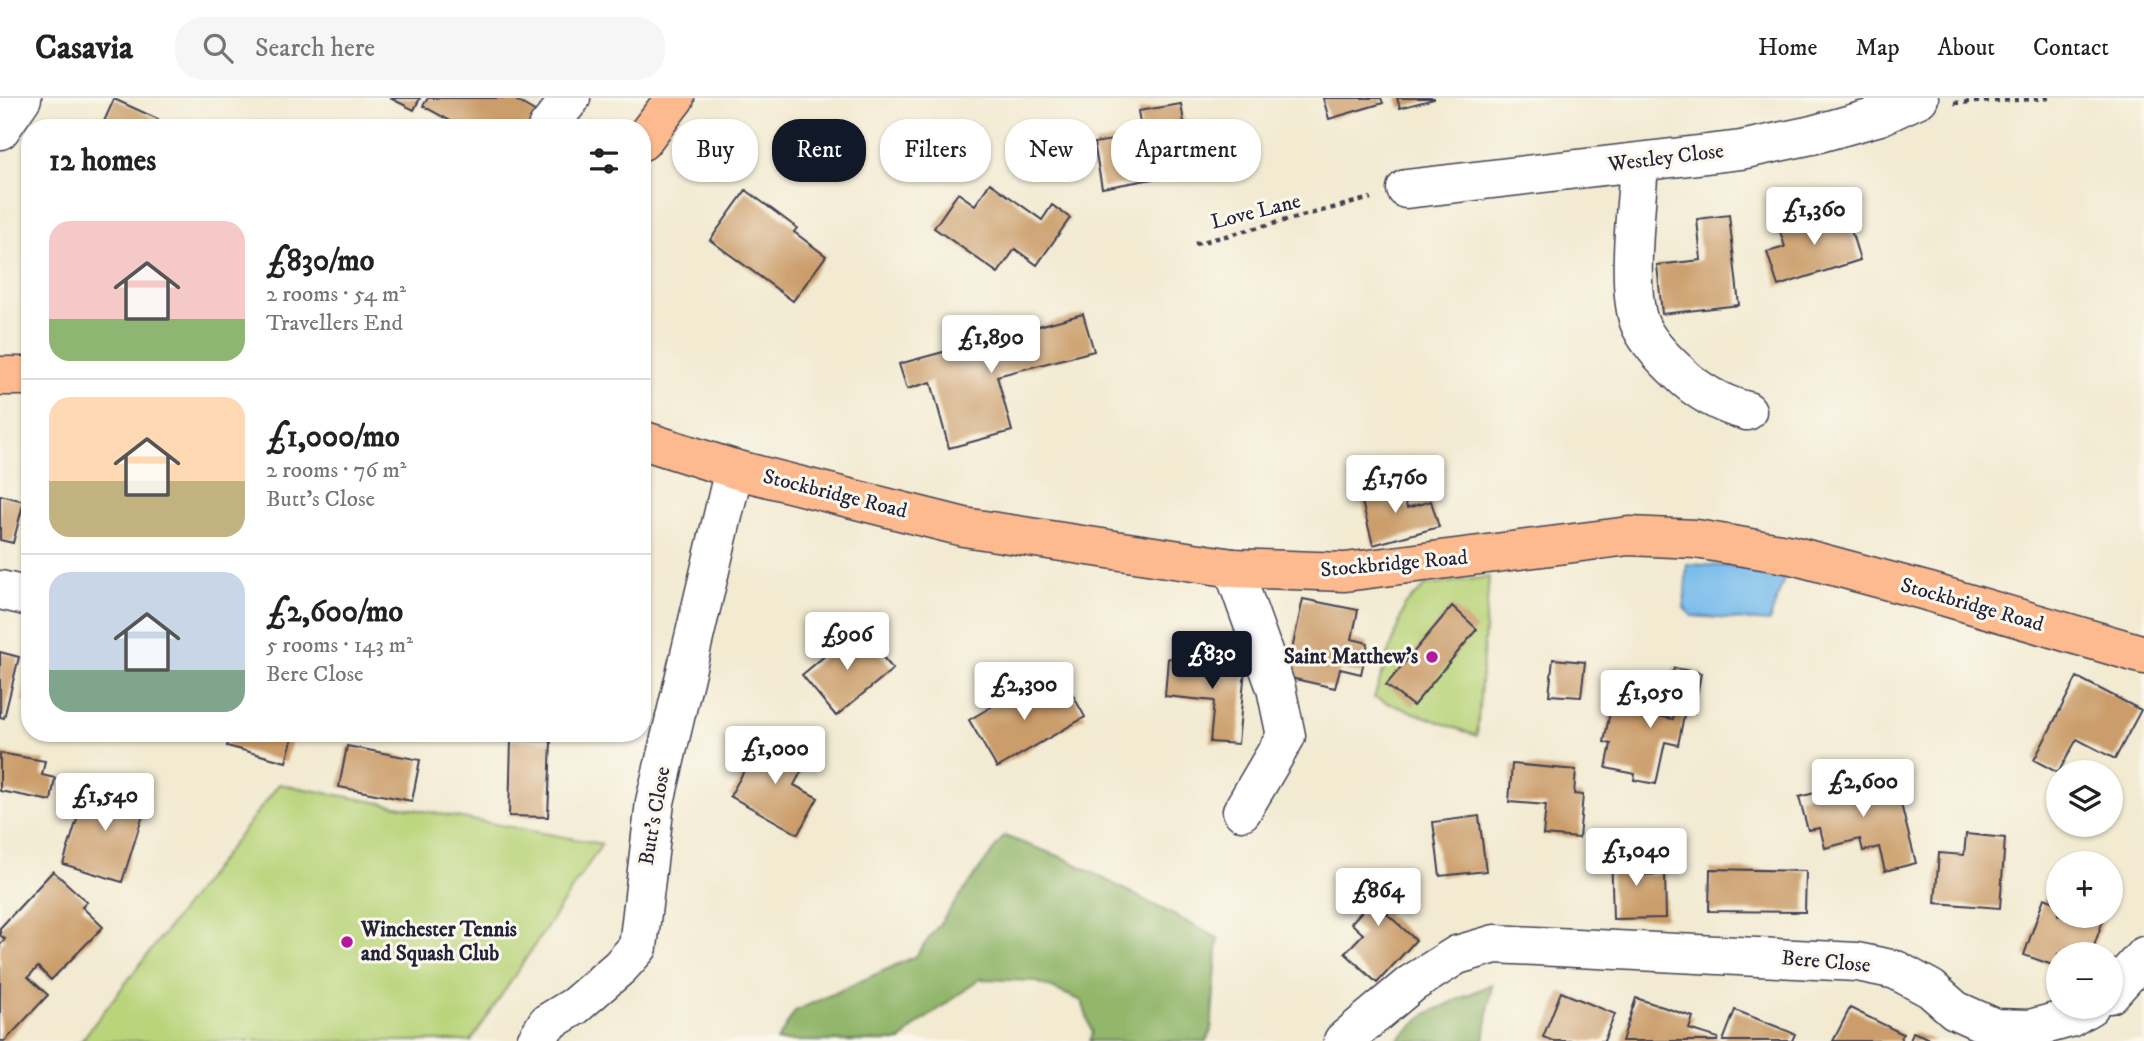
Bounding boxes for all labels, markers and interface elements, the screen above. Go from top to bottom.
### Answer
search box [175,17,665,80]
text: Casavia [35,28,133,69]
icon: search [199,29,237,67]
text: Search here [255,32,375,65]
text: Home [1758,33,1817,63]
text: Map [1855,33,1900,63]
text: About [1938,33,1995,63]
text: Contact [2033,33,2109,63]
chip: Buy [672,119,758,182]
chip: Rent [772,119,866,182]
chip: Filters [880,119,991,182]
chip: New [1005,119,1097,182]
chip: Apartment [1111,119,1261,182]
street label: Westley Close [1606,138,1726,178]
icon: filters [585,142,623,180]
text: 12 homes [49,143,156,180]
street label: Love Lane [1209,188,1304,236]
pin: £1,360 [1757,188,1871,247]
text: £1,360 [1782,195,1846,224]
text: £830/mo [266,243,374,280]
icon: home [105,249,189,333]
text: 2 rooms · 54 m² [266,280,406,309]
text: Travellers End [266,309,403,338]
pin: £1,890 [934,316,1048,375]
text: £1,890 [958,323,1024,352]
text: £1,000/mo [266,419,400,456]
icon: home [105,425,189,509]
text: 2 rooms · 76 m² [266,456,406,485]
pin: £1,760 [1338,456,1452,515]
text: £1,760 [1362,463,1428,492]
street label: Stockbridge Road [760,464,910,525]
text: Butt's Close [266,485,375,514]
street label: Stockbridge Road [1319,545,1469,583]
street label: Stockbridge Road [1897,572,2047,638]
text: £2,600/mo [266,594,403,631]
icon: home [105,600,189,684]
pin: £906 [806,612,888,672]
text: £906 [821,620,873,649]
text: 5 rooms · 143 m² [266,631,413,660]
pin: £830 [1171,632,1253,691]
text: £830 [1188,639,1236,668]
place label: Saint Matthew's [1284,644,1418,670]
marker: Saint Matthew's [1424,649,1440,665]
text: Bere Close [266,660,364,689]
pin: £2,300 [967,662,1081,722]
text: £2,300 [990,670,1058,699]
pin: £1,050 [1593,670,1707,730]
text: £1,050 [1617,678,1683,707]
pin: £1,000 [718,726,832,786]
text: £1,000 [741,734,809,763]
pin: £2,600 [1806,760,1920,819]
map controls [2046,760,2123,1019]
button: layers [2046,760,2123,837]
street label: Butt's Close [634,764,677,867]
text: £2,600 [1828,767,1898,796]
pin: £1,540 [48,774,162,833]
text: £1,540 [72,781,138,810]
pin: £1,040 [1579,828,1693,888]
text: £1,040 [1602,836,1670,865]
button: + [2046,851,2123,928]
pin: £864 [1337,868,1419,928]
text: £864 [1352,876,1404,905]
place label: Winchester Tennis and Squash Club [360,917,517,967]
marker: Winchester Tennis and Squash Club [339,934,355,950]
button: − [2046,942,2123,1019]
street label: Bere Close [1780,945,1872,979]

